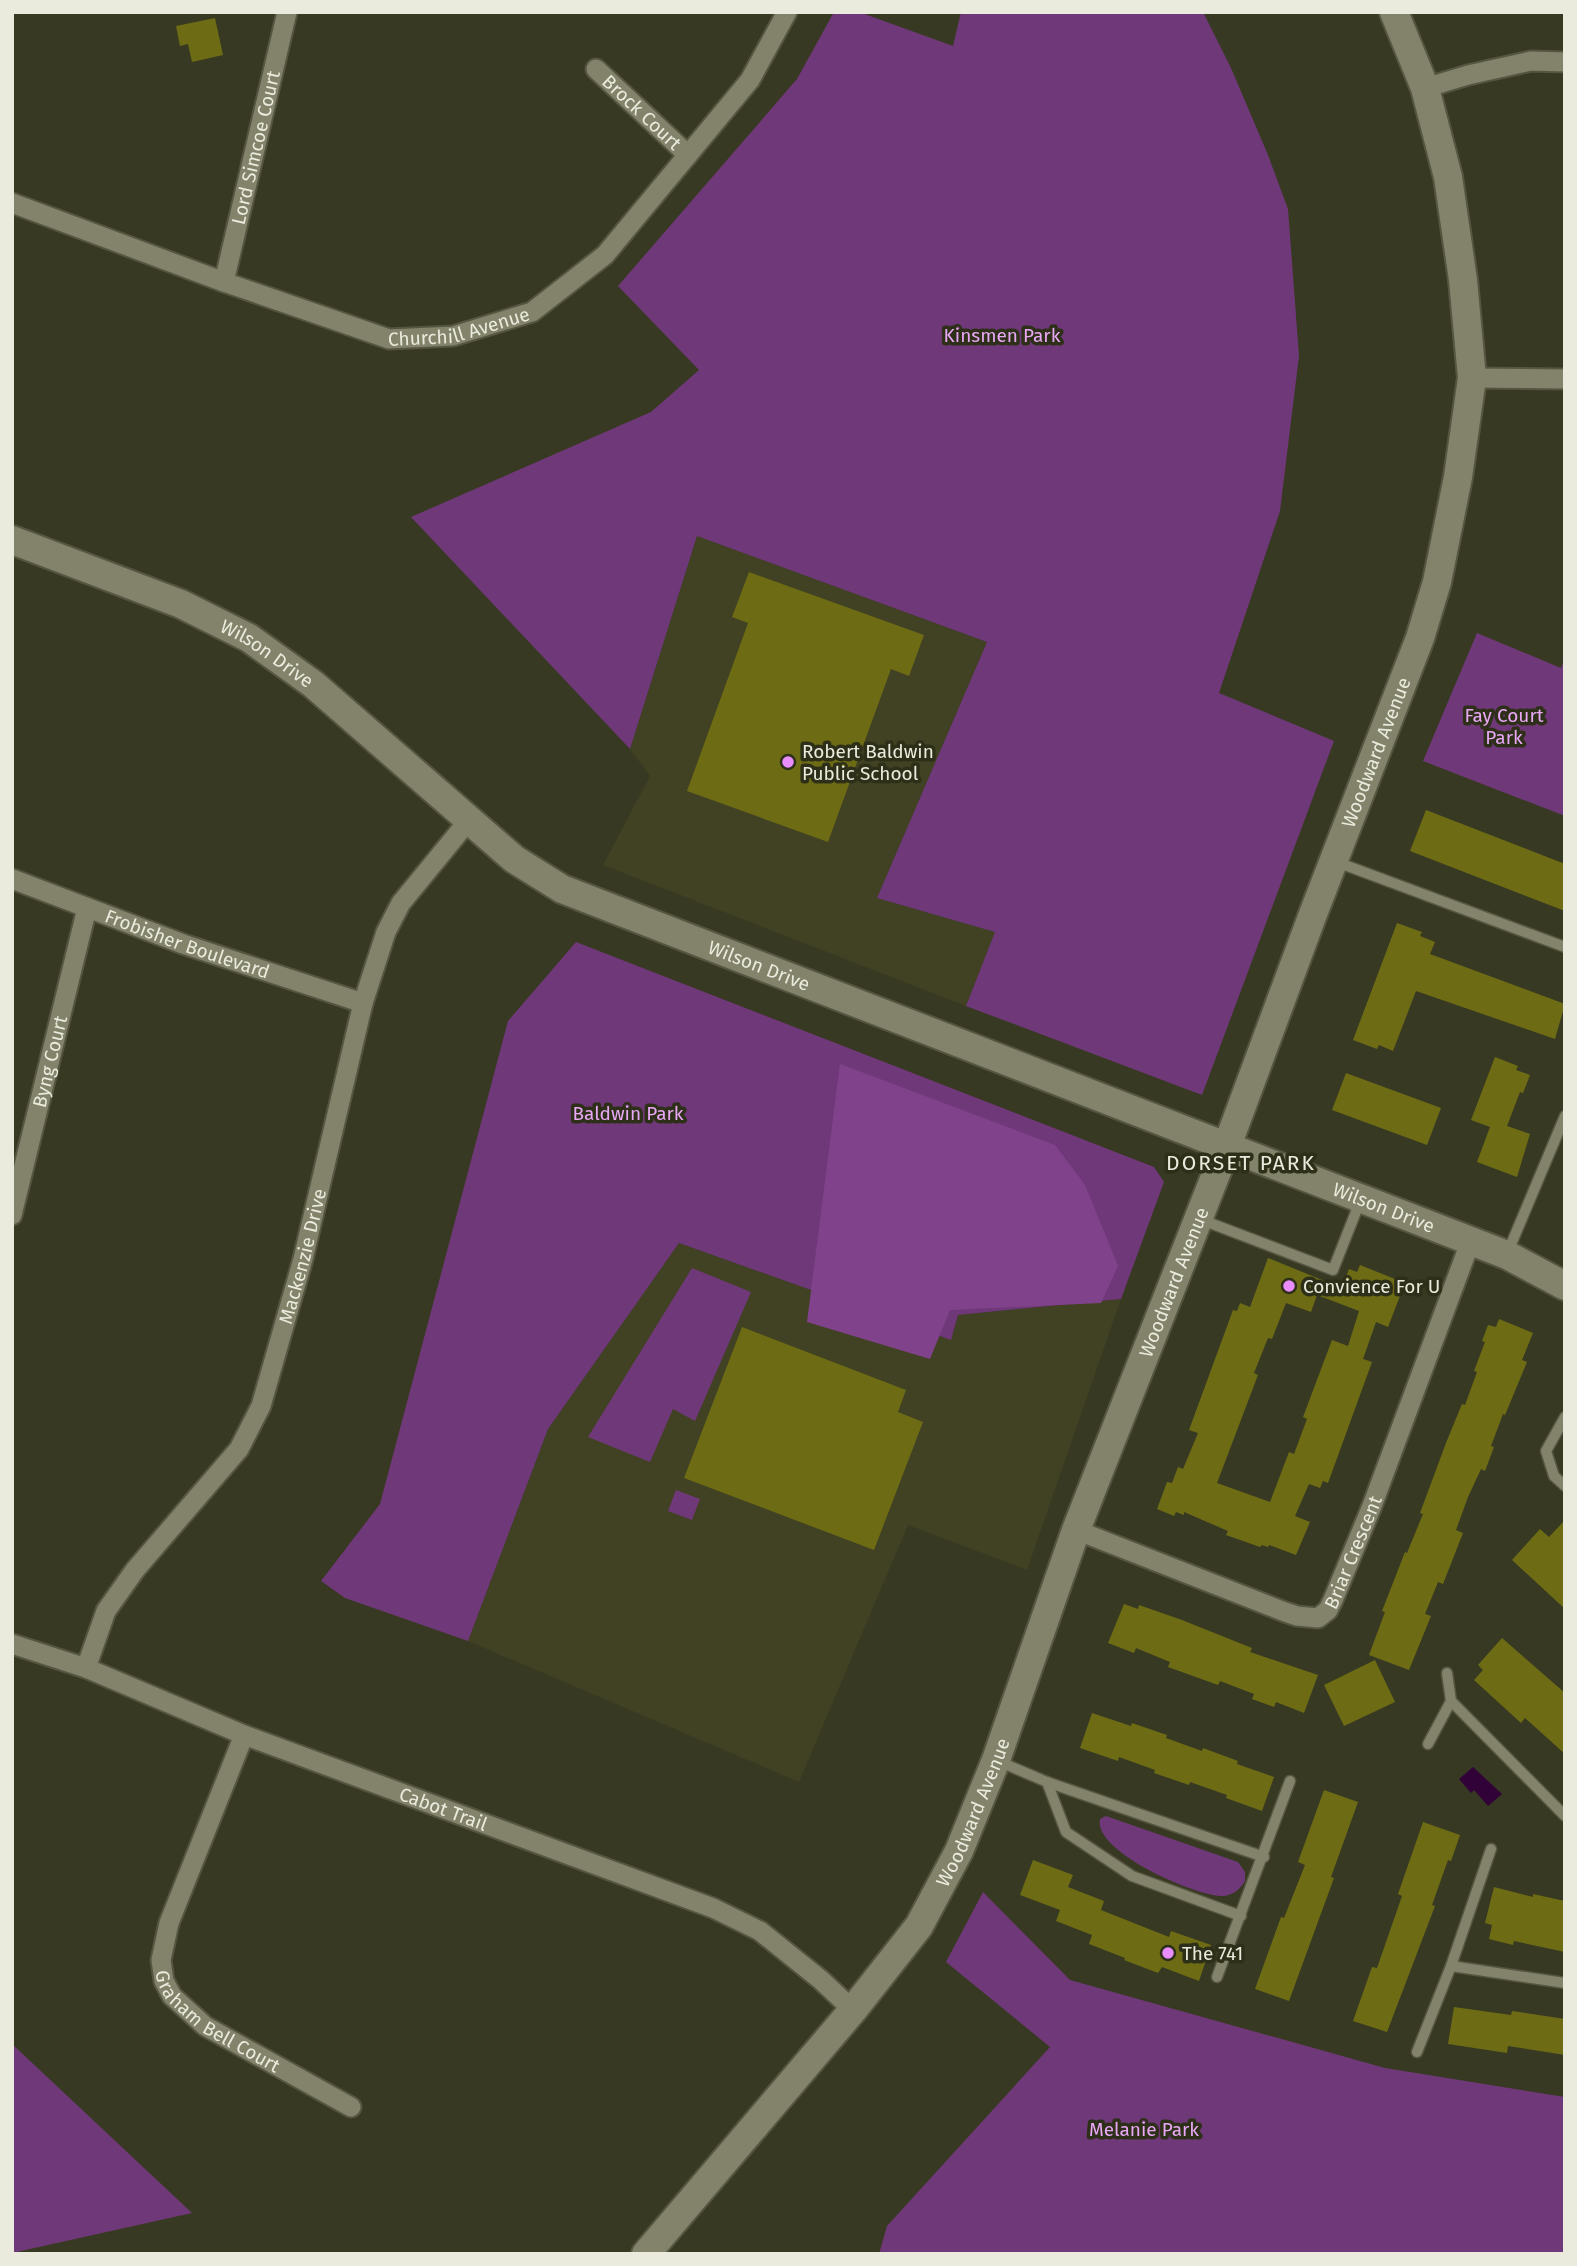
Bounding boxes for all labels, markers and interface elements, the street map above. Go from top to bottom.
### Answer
street label: Lord Simcoe Court [227,68,285,227]
street label: Brock Court [597,70,686,155]
street label: Churchill Avenue [388,302,532,351]
park label: Kinsmen Park [944,324,1061,347]
street label: Wilson Drive [216,615,318,693]
street label: Woodward Avenue [1337,674,1416,831]
park label: Fay Court Park [1464,704,1544,749]
place label: Robert Baldwin Public School [802,740,934,785]
marker: Robert Baldwin Public School [780,754,796,770]
street label: Frobisher Boulevard [102,904,272,984]
street label: Wilson Drive [705,936,813,996]
street label: Byng Court [28,1013,72,1110]
park label: Baldwin Park [572,1102,684,1125]
district label: DORSET PARK [1166,1150,1316,1176]
street label: Wilson Drive [1329,1178,1438,1238]
street label: Mackenzie Drive [274,1186,331,1327]
street label: Woodward Avenue [1134,1204,1214,1360]
place label: Convience For U [1303,1275,1440,1298]
marker: Convience For U [1281,1278,1297,1294]
street label: Briar Crescent [1319,1492,1387,1613]
street label: Woodward Avenue [931,1735,1015,1891]
street label: Cabot Trail [396,1782,491,1836]
place label: The 741 [1182,1942,1243,1965]
marker: The 741 [1160,1945,1176,1961]
street label: Graham Bell Court [151,1969,284,2077]
park label: Melanie Park [1089,2118,1199,2141]

